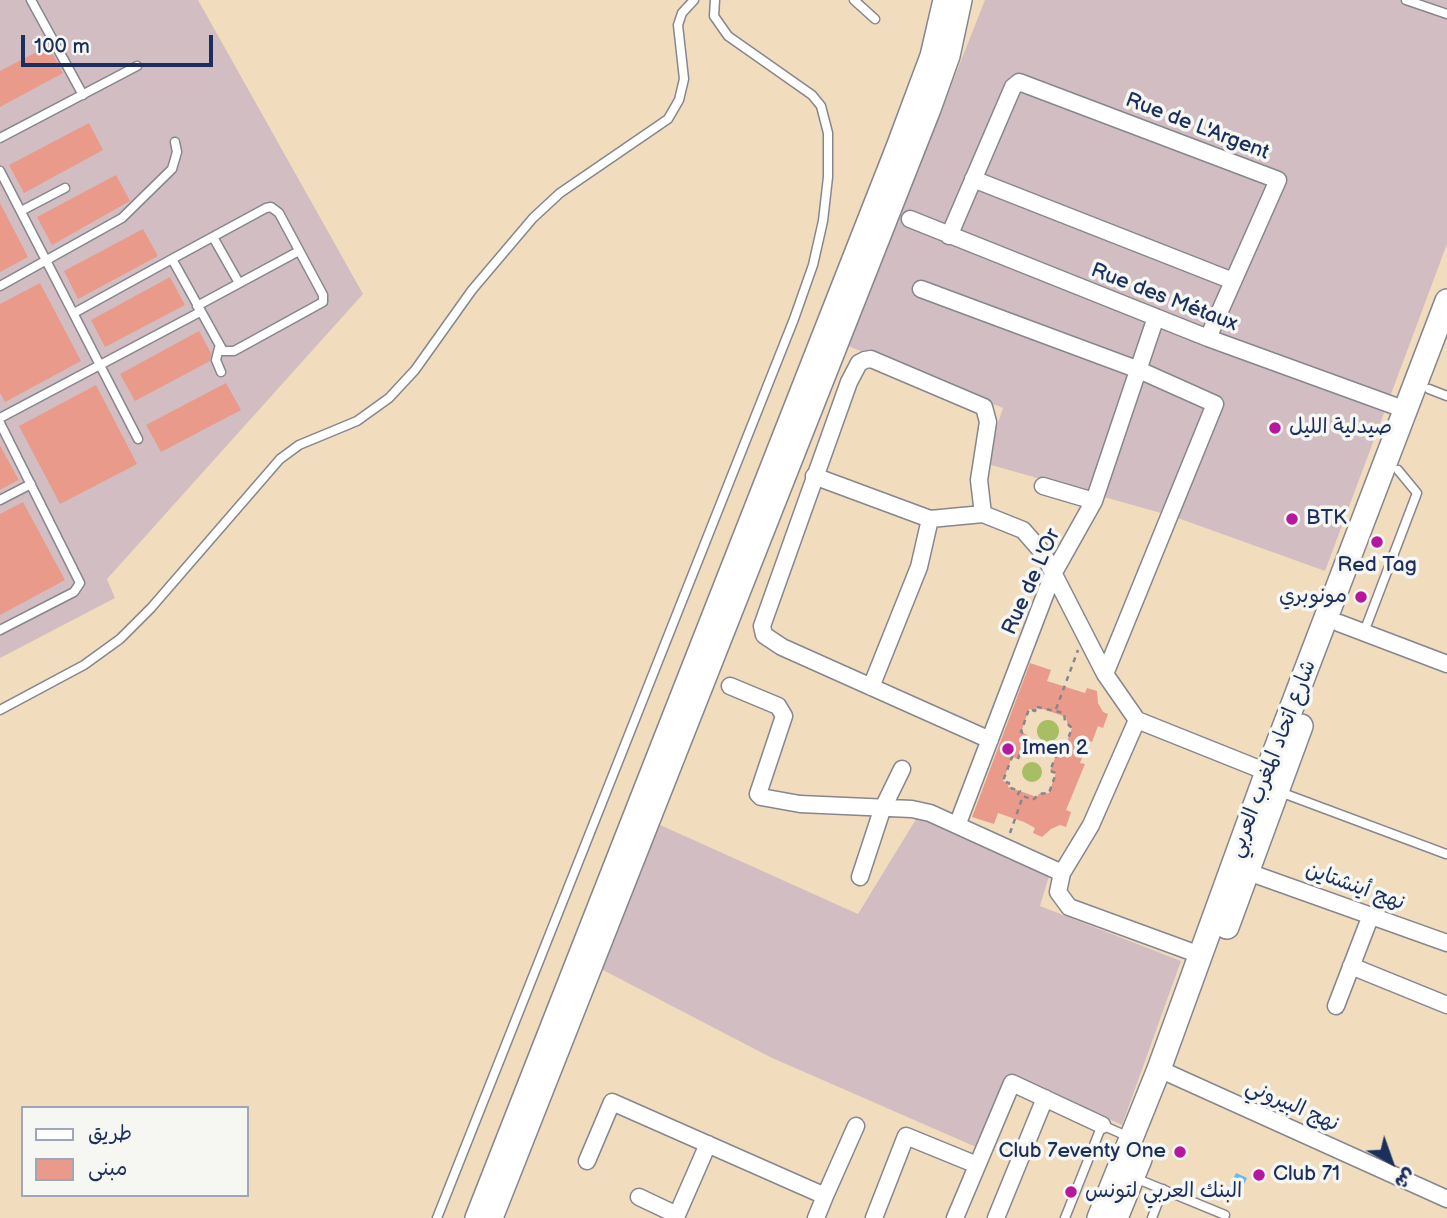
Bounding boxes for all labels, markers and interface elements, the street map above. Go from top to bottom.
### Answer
scale bar [24,21,217,65]
text: 100 m [34,34,90,59]
street label: Rue de L'Argent [1122,88,1272,166]
street label: Rue des Métaux [1087,258,1241,338]
place label: صيدلية الليل [1289,415,1392,441]
marker: صيدلية الليل [1267,420,1283,436]
place label: BTK [1306,506,1347,532]
marker: BTK [1284,511,1300,527]
street label: Rue de L'Or [997,525,1067,639]
marker: Red Tag [1369,534,1385,550]
place label: Red Tag [1337,553,1417,579]
place label: مونوبري [1279,584,1347,610]
marker: مونوبري [1353,589,1369,605]
street label: شارع اتحاد المغرب العربي [1224,657,1322,861]
place label: Imen 2 [1022,736,1088,762]
marker: Imen 2 [1000,741,1016,757]
street label: نهج أينشتاين [1302,857,1408,917]
street label: نهج البيروني [1241,1074,1343,1138]
legend [21,1106,248,1197]
text: طريق [88,1121,132,1146]
north arrow [1356,1127,1426,1197]
place label: Club 7eventy One [998,1139,1166,1165]
marker: Club 7eventy One [1172,1144,1188,1160]
text: مبنى [88,1156,127,1181]
place label: Club 71 [1273,1162,1340,1188]
text: ش [1389,1163,1420,1194]
marker: Club 71 [1251,1167,1267,1183]
place label: البنك العربي لتونس [1085,1179,1242,1205]
marker: البنك العربي لتونس [1063,1184,1079,1200]

